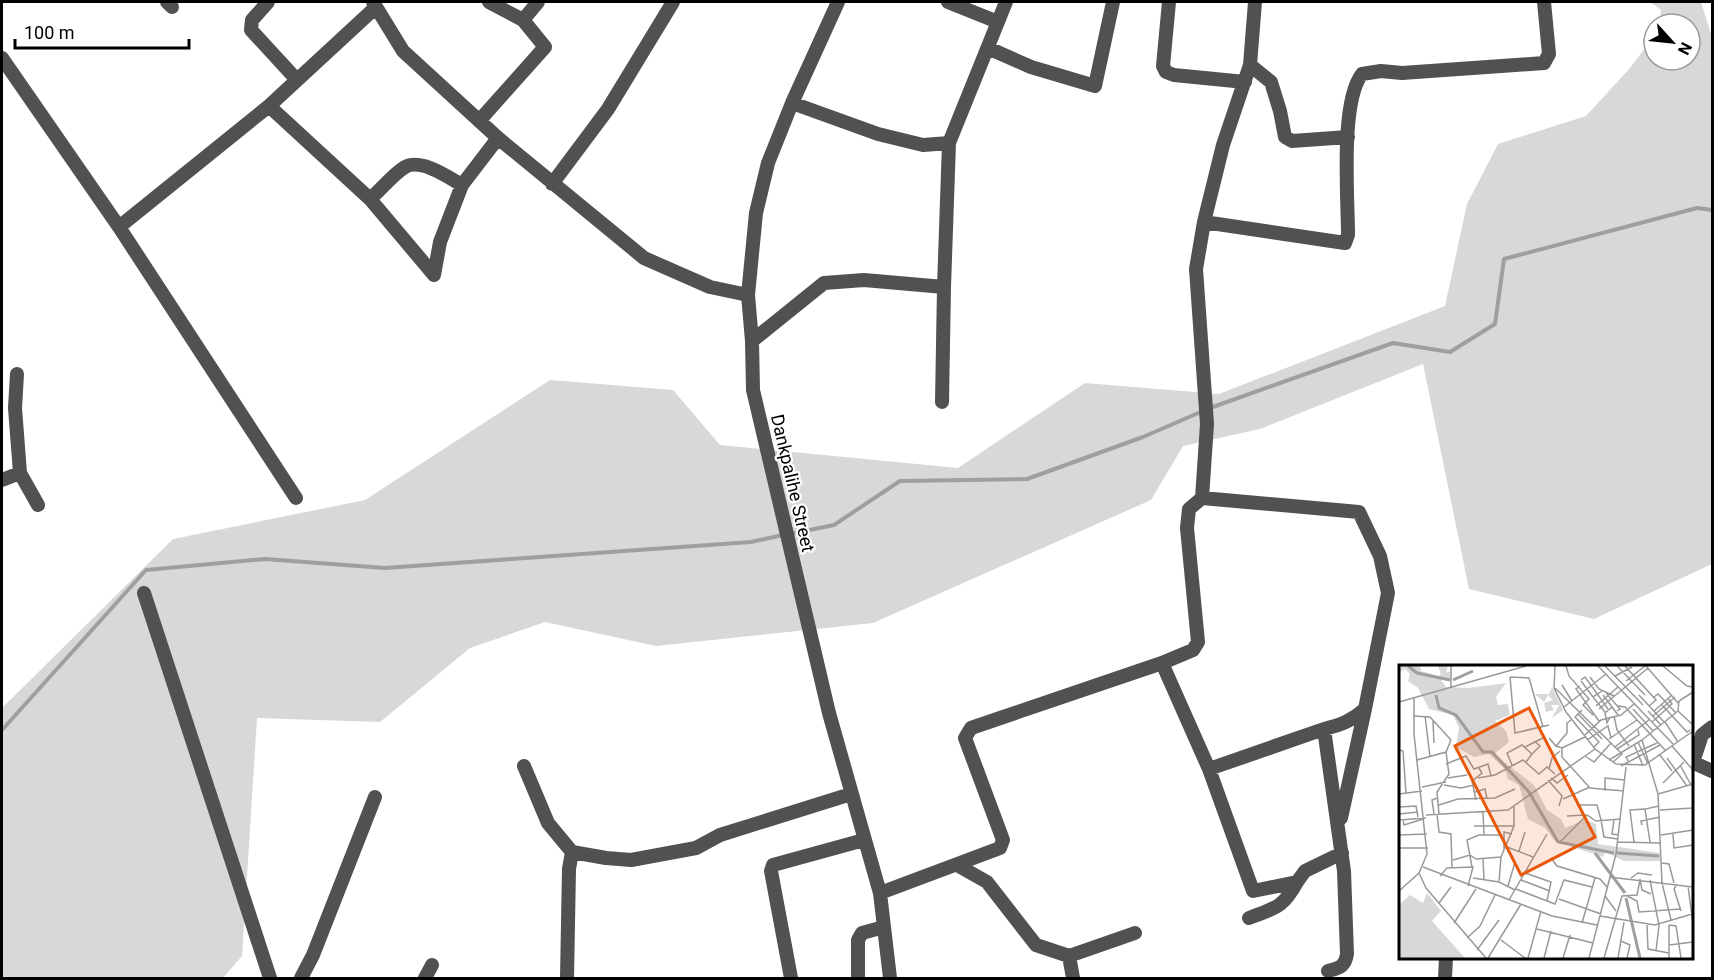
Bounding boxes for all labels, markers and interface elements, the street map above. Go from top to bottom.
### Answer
scale bar [15,12,189,50]
north arrow [1642,12,1702,72]
text: 100 m [24,22,75,43]
text: N [1674,39,1696,58]
street label: Dankpalihe Street [767,412,819,554]
inset map [1399,665,1693,959]

